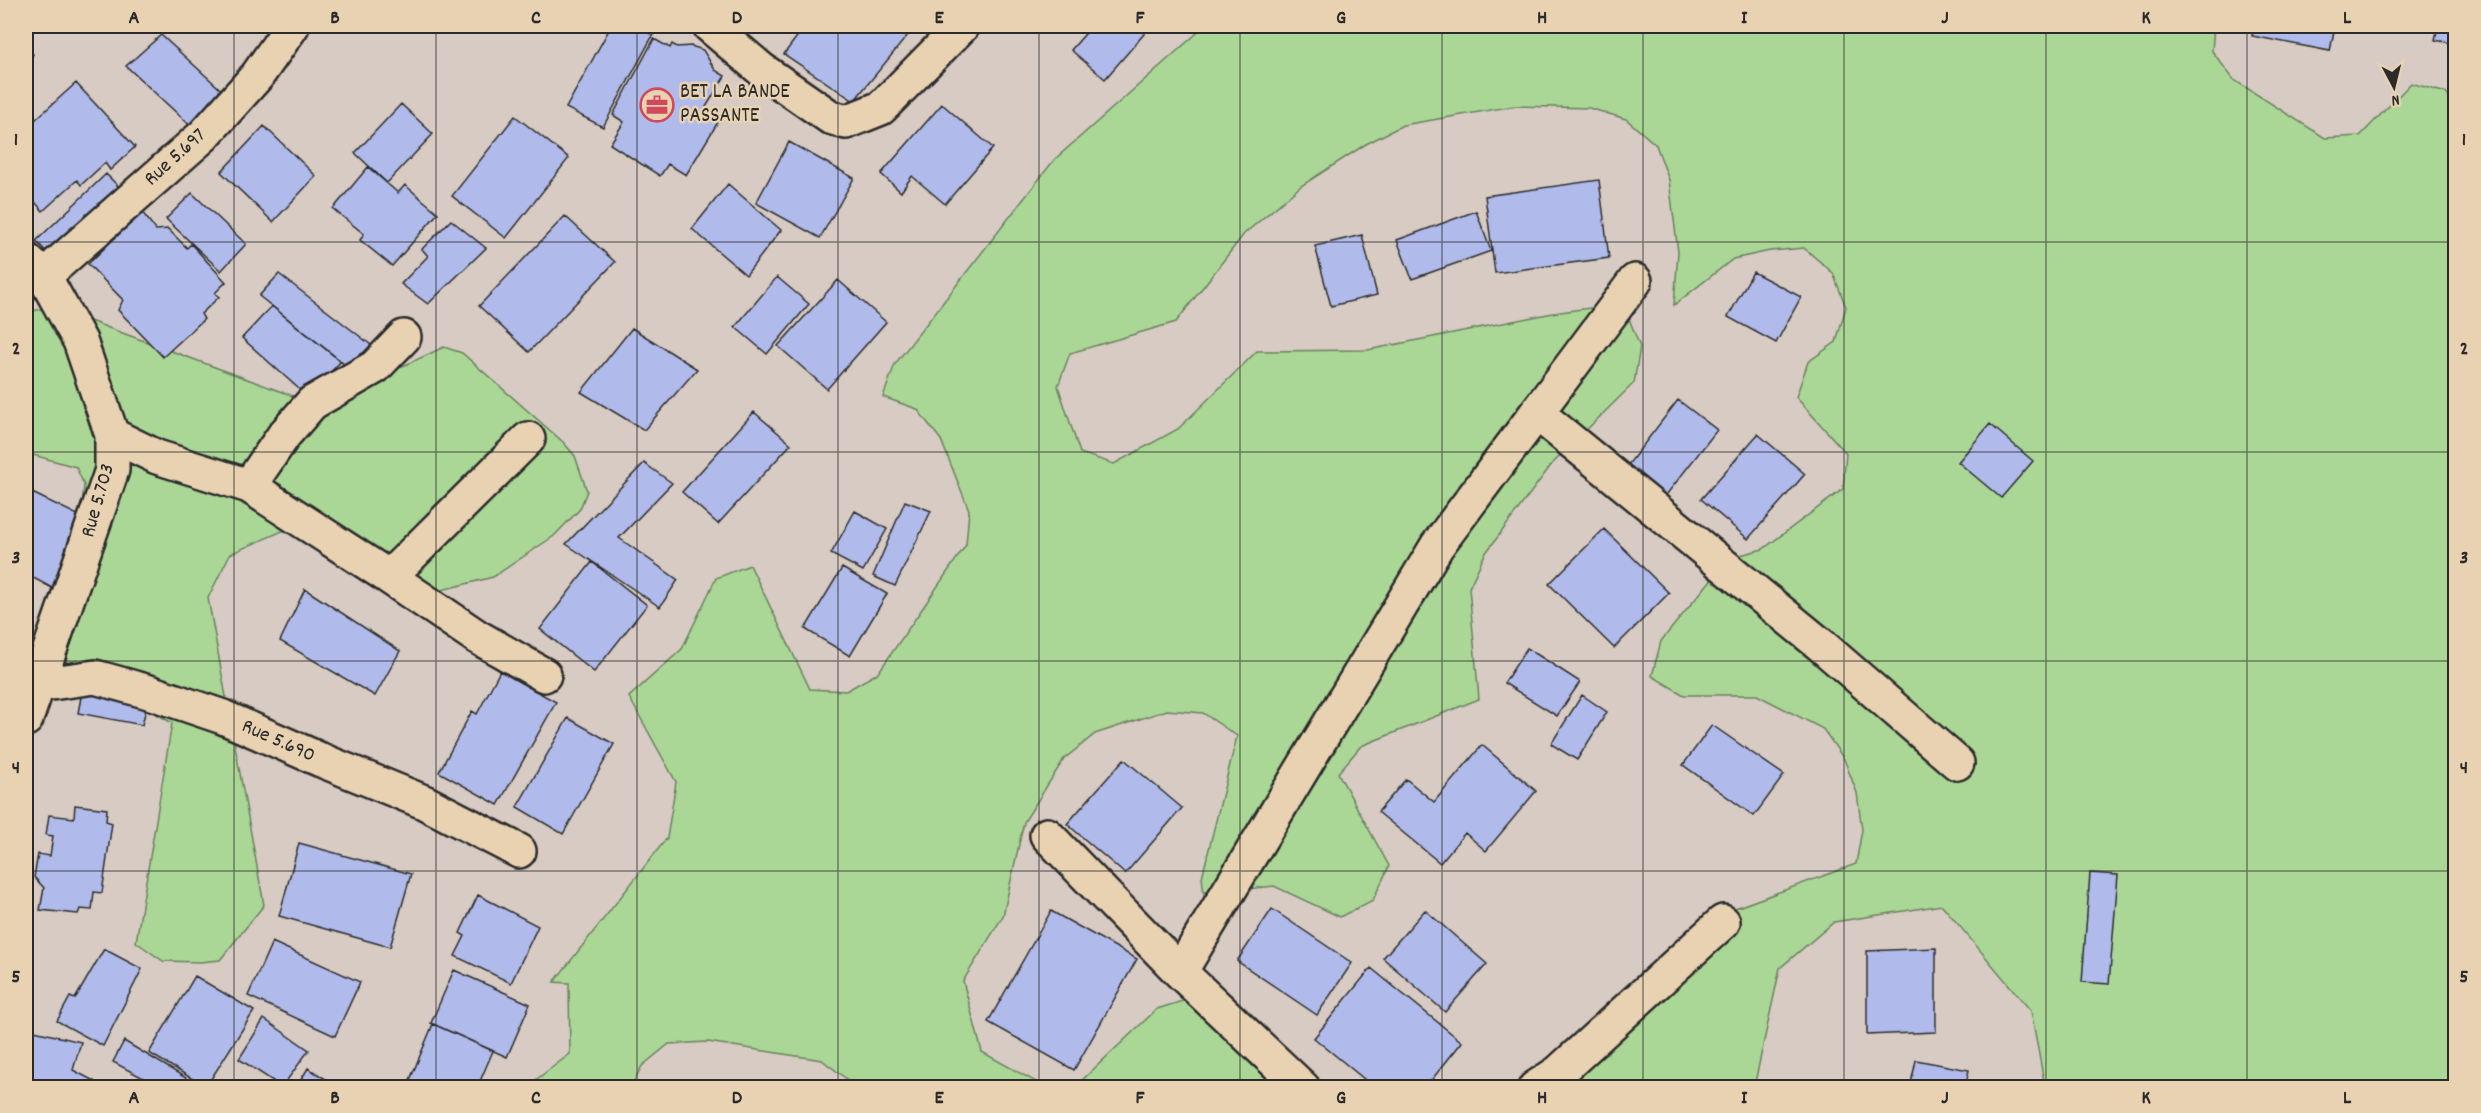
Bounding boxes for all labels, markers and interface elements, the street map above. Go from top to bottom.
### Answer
text: A [129,5,140,33]
text: B [330,5,340,33]
text: C [531,5,541,33]
text: D [732,5,743,33]
text: E [934,5,944,33]
text: F [1136,5,1146,33]
text: G [1336,5,1346,33]
text: H [1537,5,1547,33]
text: I [1741,5,1748,33]
text: J [1941,5,1949,33]
text: K [2141,5,2151,33]
text: L [2343,5,2352,33]
north arrow [2364,57,2424,117]
place label: BET LA BANDE PASSANTE [680,78,790,132]
office icon: BET LA BANDE PASSANTE [639,87,675,123]
text: N [2390,88,2401,111]
street label: Rue 5.697 [138,122,214,194]
text: 1 [14,127,18,155]
text: 1 [2462,127,2466,155]
text: 2 [12,336,20,364]
text: 2 [2460,336,2468,364]
street label: Rue 5.703 [74,461,124,541]
text: 3 [12,545,20,573]
text: 3 [2460,545,2468,573]
street label: Rue 5.690 [236,712,320,772]
text: 4 [12,755,20,783]
text: 4 [2460,755,2468,783]
text: 5 [11,964,21,992]
text: 5 [2459,964,2469,992]
text: A [129,1085,140,1113]
text: B [330,1085,340,1113]
text: C [531,1085,541,1113]
text: D [732,1085,743,1113]
text: E [934,1085,944,1113]
text: F [1136,1085,1146,1113]
text: G [1336,1085,1346,1113]
text: H [1537,1085,1547,1113]
text: I [1741,1085,1748,1113]
text: J [1941,1085,1949,1113]
text: K [2141,1085,2151,1113]
text: L [2343,1085,2352,1113]

